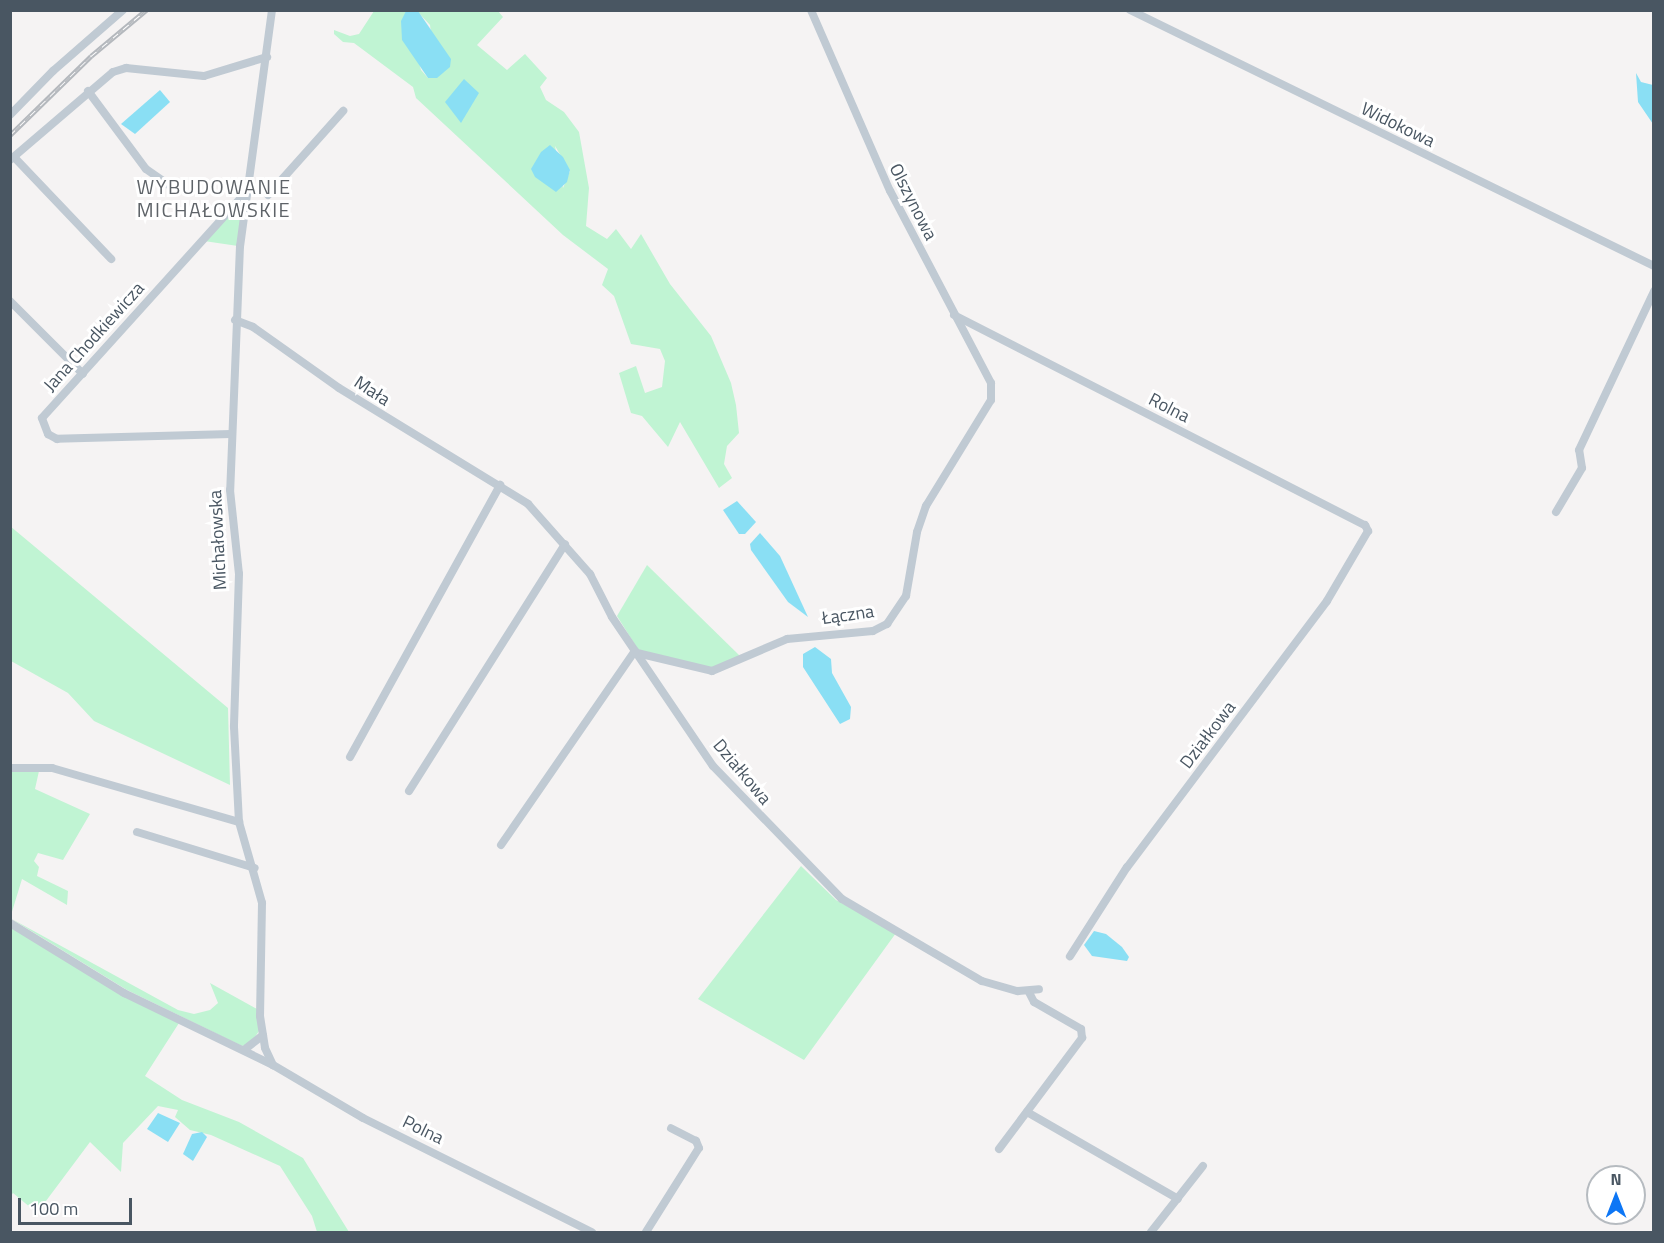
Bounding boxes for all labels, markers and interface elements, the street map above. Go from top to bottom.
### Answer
street label: Widokowa [1358,98,1438,152]
street label: Olszynowa [885,160,941,244]
district label: WYBUDOWANIE MICHAŁOWSKIE [137,175,291,222]
street label: Jana Chodkiewicza [39,278,149,396]
street label: Mała [350,371,394,411]
street label: Rolna [1145,389,1193,427]
street label: Michałowska [205,489,231,591]
street label: Łączna [821,601,875,629]
street label: Działkowa [1176,697,1240,773]
street label: Działkowa [708,735,776,809]
street label: Polna [399,1111,447,1149]
north arrow [1586,1165,1646,1225]
text: N [1610,1167,1622,1191]
scale bar [21,1186,135,1224]
text: 100 m [29,1195,78,1222]

